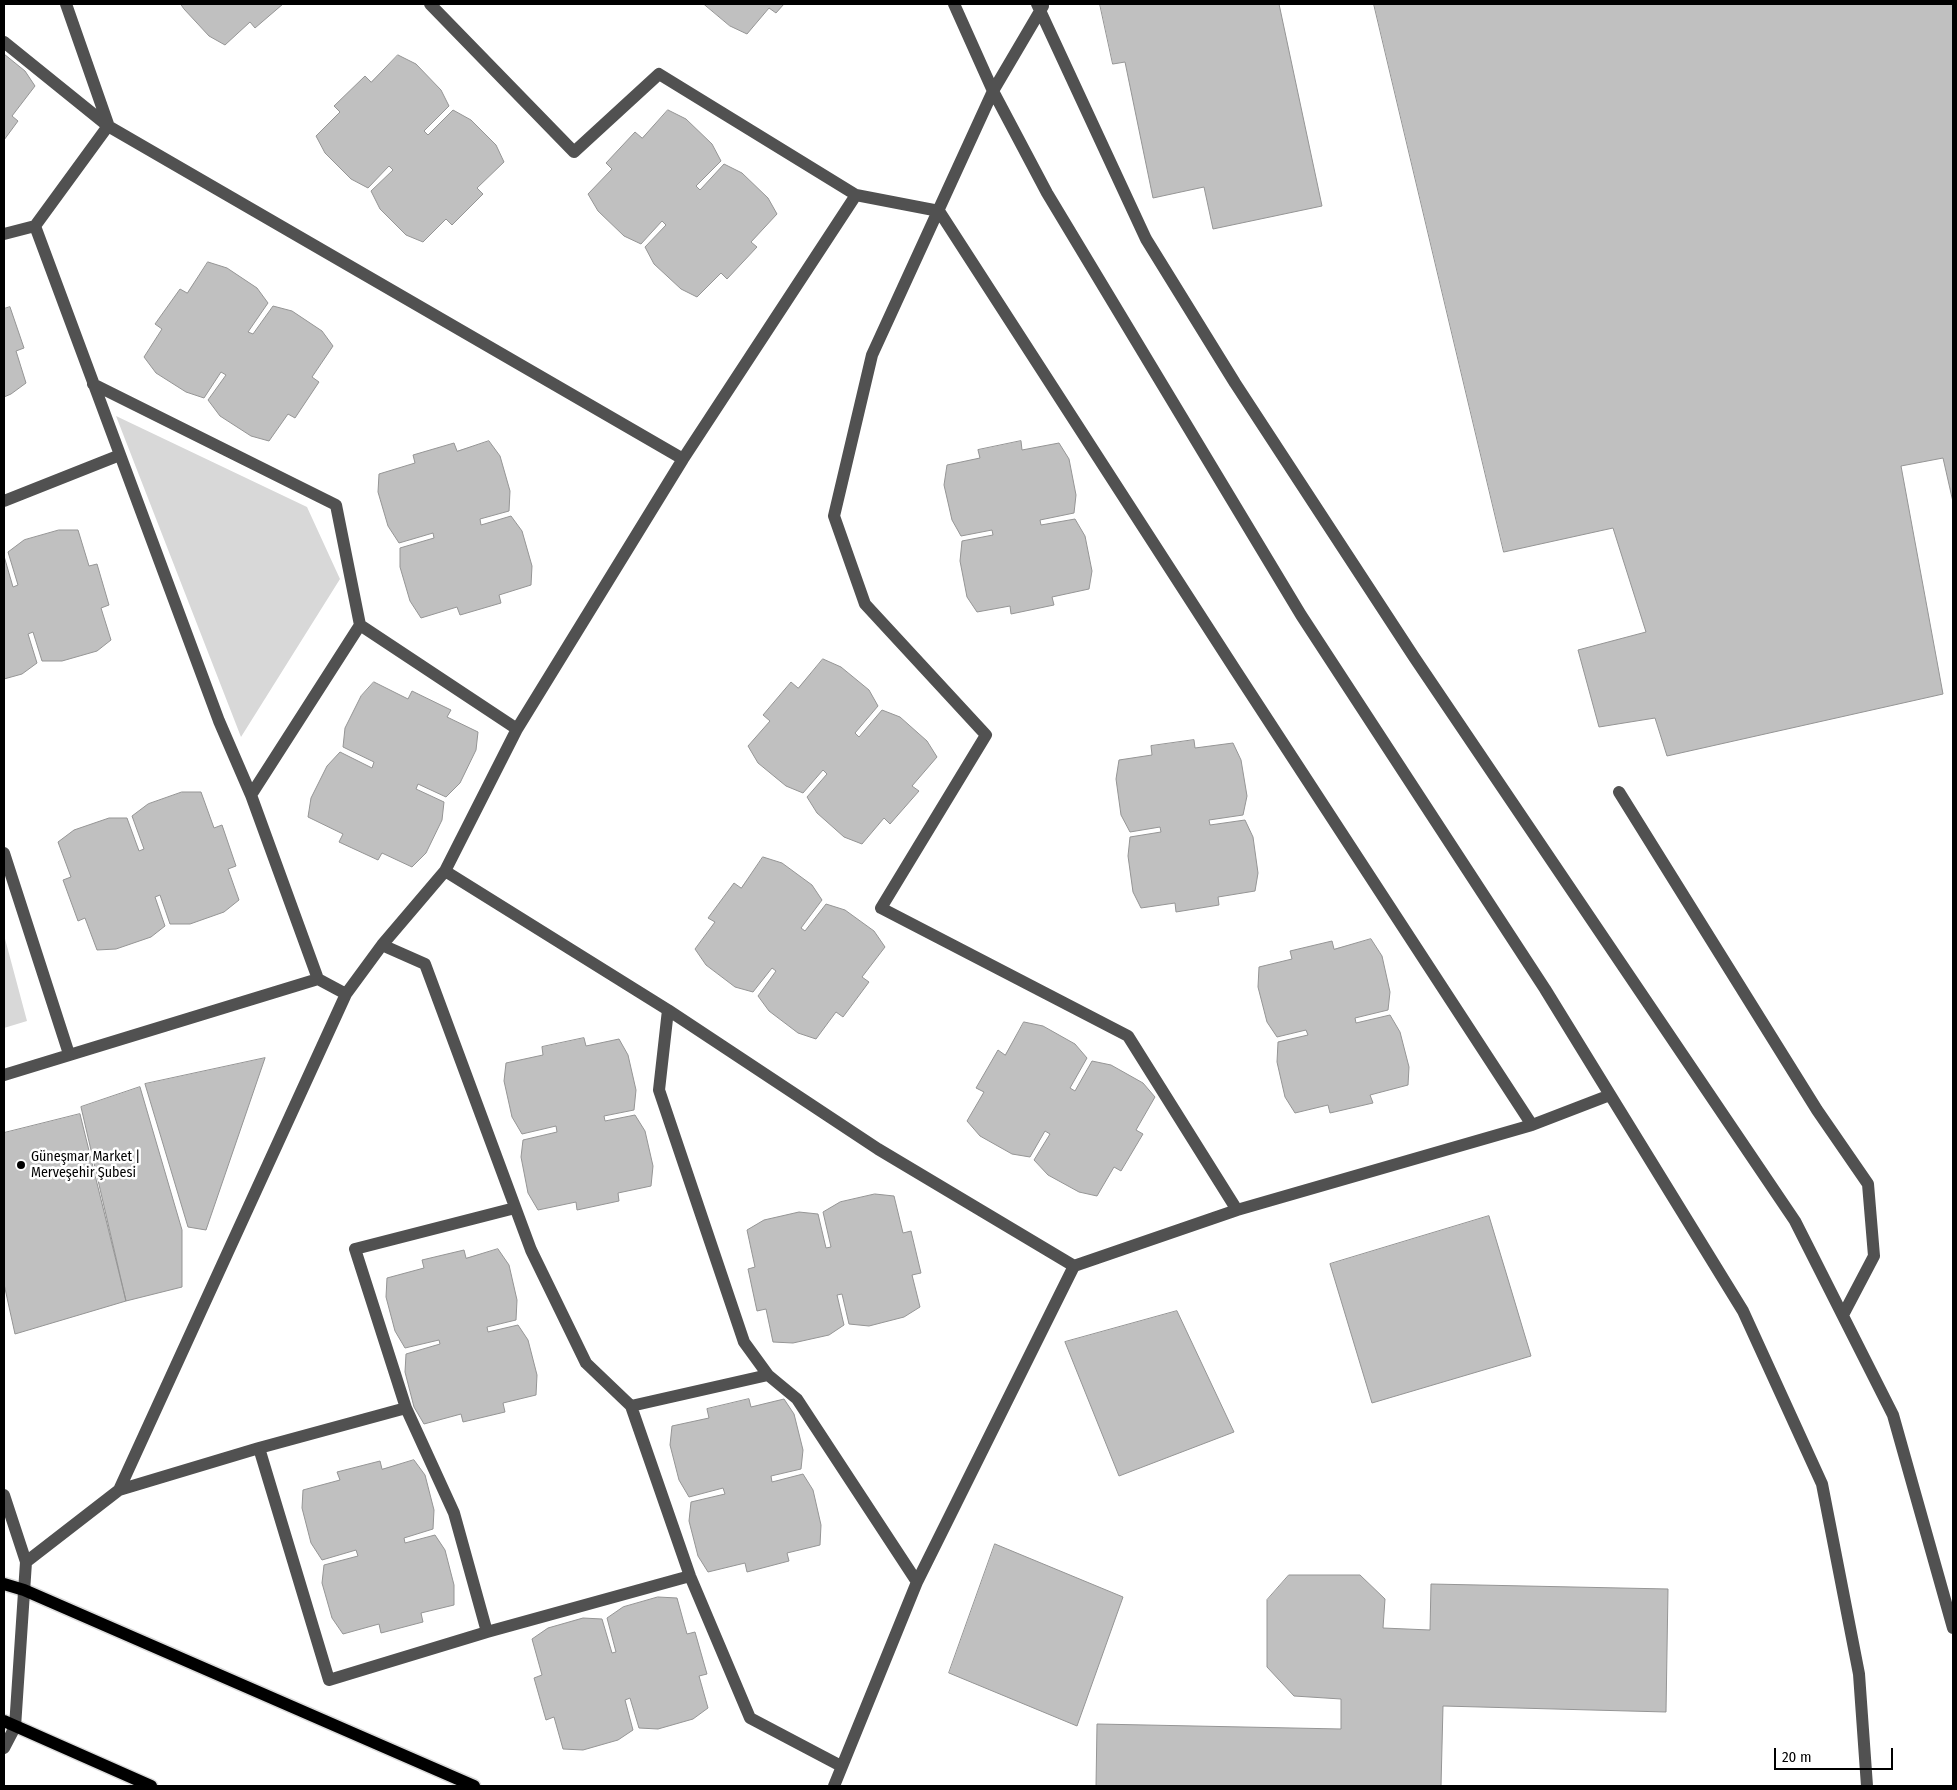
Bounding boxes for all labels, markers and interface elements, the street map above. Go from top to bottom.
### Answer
place label: Güneşmar Market | Merveşehir Şubesi [31,1149,140,1182]
marker: Güneşmar Market | Merveşehir Şubesi [15,1159,27,1171]
scale bar [1777,1738,1896,1770]
text: 20 m [1782,1748,1812,1766]

